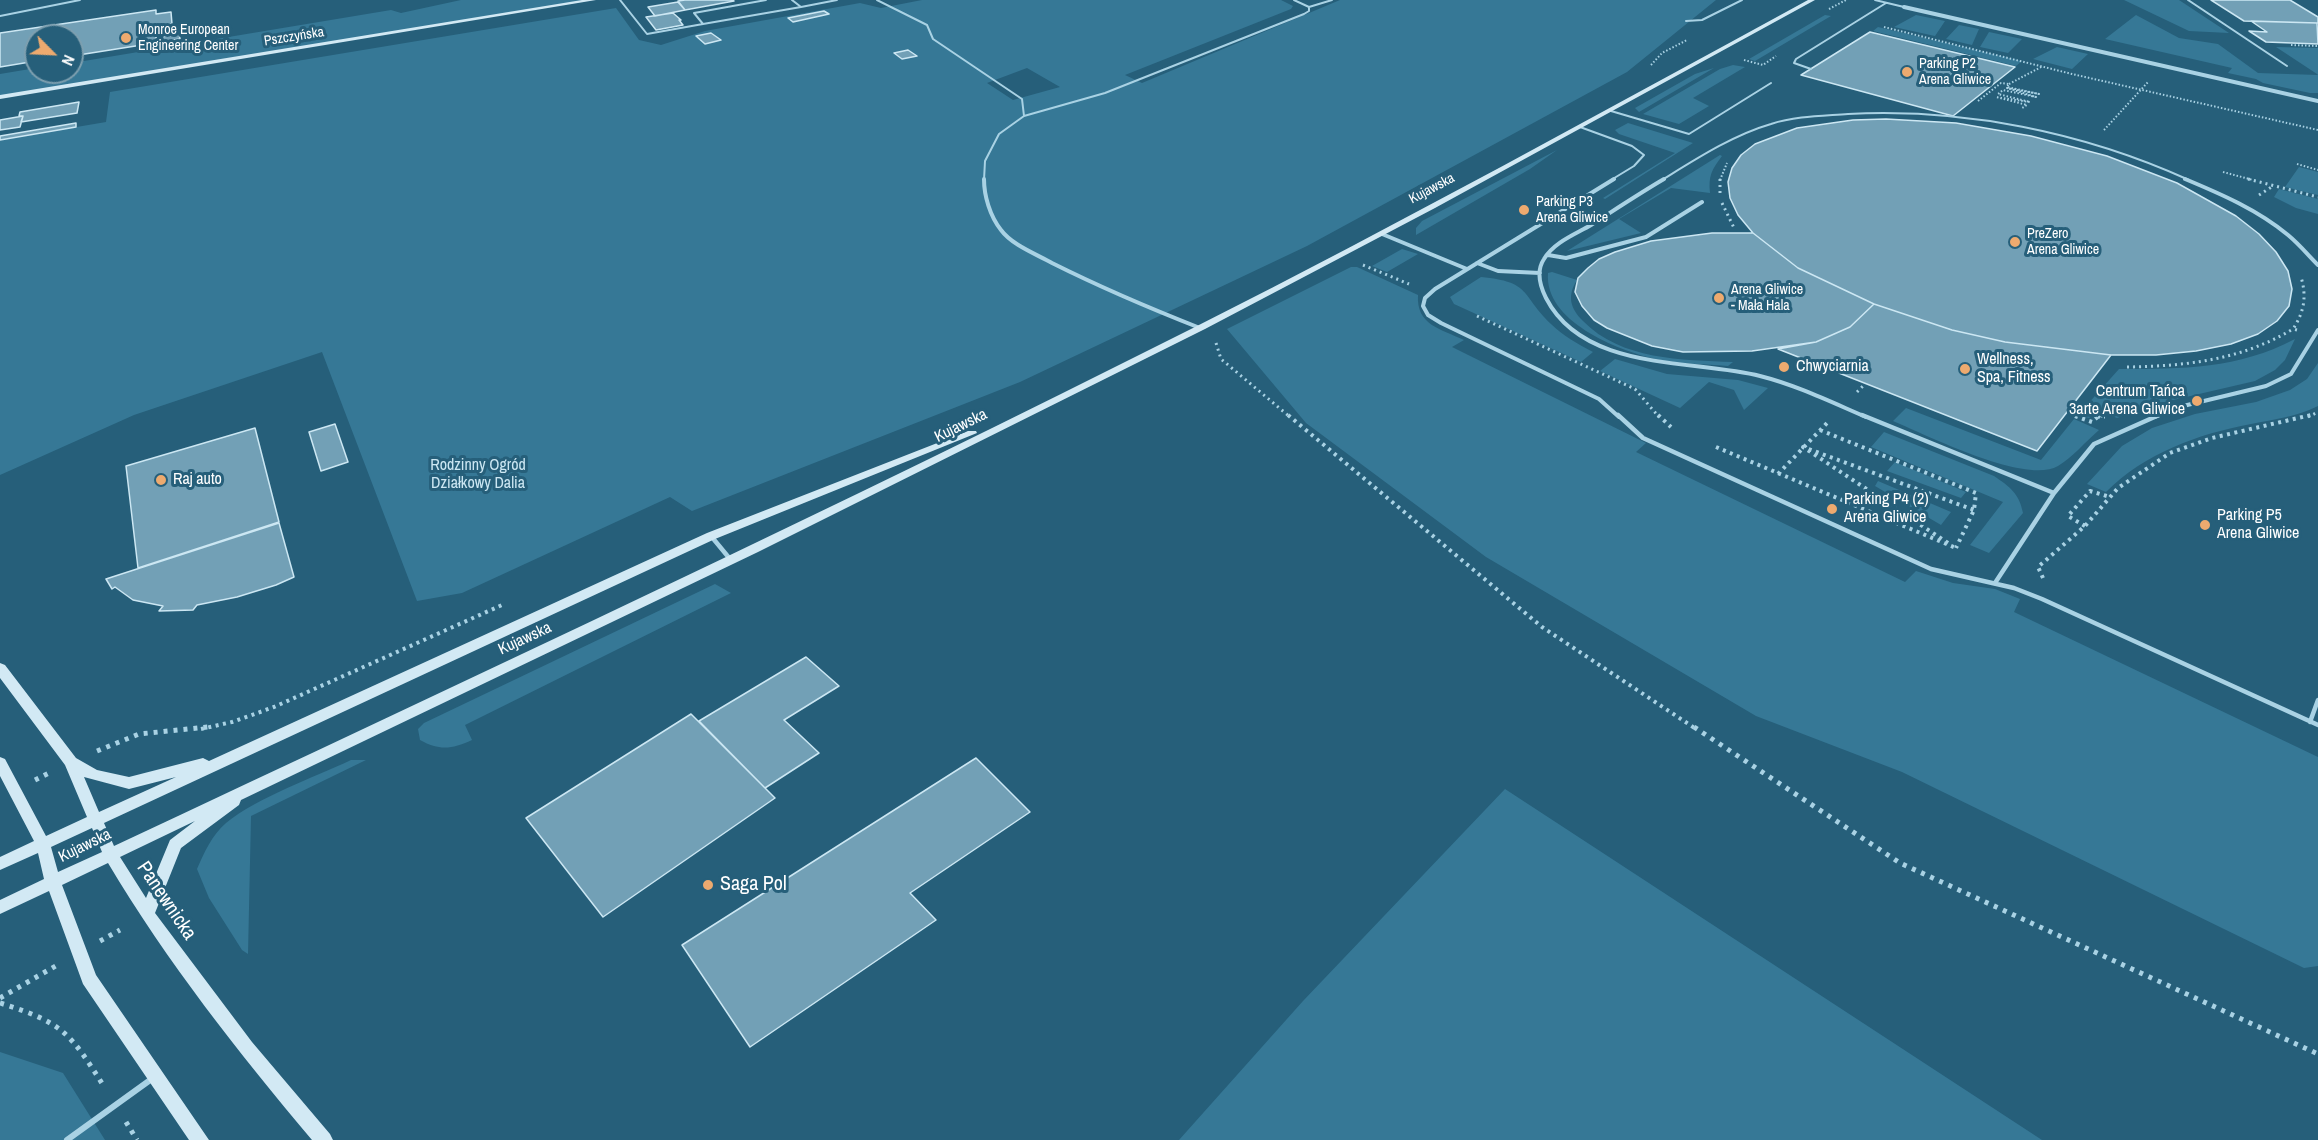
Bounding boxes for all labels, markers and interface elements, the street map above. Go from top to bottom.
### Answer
place label: Monroe European Engineering Center [138,22,238,54]
north arrow [24,24,84,84]
street label: Pszczyńska [263,24,325,50]
marker: Monroe European Engineering Center [119,31,133,45]
text: N [57,52,81,69]
place label: Parking P2 Arena Gliwice [1919,56,1991,88]
marker: Parking P2 Arena Gliwice [1900,65,1914,79]
street label: Kujawska [1406,170,1458,208]
place label: Parking P3 Arena Gliwice [1536,194,1608,226]
marker: Parking P3 Arena Gliwice [1517,203,1531,217]
place label: PreZero Arena Gliwice [2027,226,2099,258]
marker: PreZero Arena Gliwice [2008,235,2022,249]
place label: Arena Gliwice - Mała Hala [1731,282,1803,314]
marker: Arena Gliwice - Mała Hala [1712,291,1726,305]
place label: Wellness, Spa, Fitness [1977,350,2051,388]
place label: Chwyciarnia [1796,357,1869,377]
marker: Chwyciarnia [1777,360,1791,374]
marker: Wellness, Spa, Fitness [1958,362,1972,376]
place label: Centrum Tańca 3arte Arena Gliwice [2069,382,2185,420]
marker: Centrum Tańca 3arte Arena Gliwice [2190,394,2204,408]
street label: Kujawska [932,405,990,447]
park label: Rodzinny Ogród Działkowy Dalia [430,456,526,494]
place label: Raj auto [173,470,222,490]
marker: Raj auto [154,473,168,487]
place label: Parking P4 (2) Arena Gliwice [1844,490,1929,528]
marker: Parking P4 (2) Arena Gliwice [1825,502,1839,516]
place label: Parking P5 Arena Gliwice [2217,506,2299,544]
marker: Parking P5 Arena Gliwice [2198,518,2212,532]
street label: Kujawska [496,618,554,660]
street label: Kujawska [56,825,114,867]
street label: Panewnicka [131,857,201,945]
place label: Saga Pol [720,873,787,897]
marker: Saga Pol [701,878,715,892]

